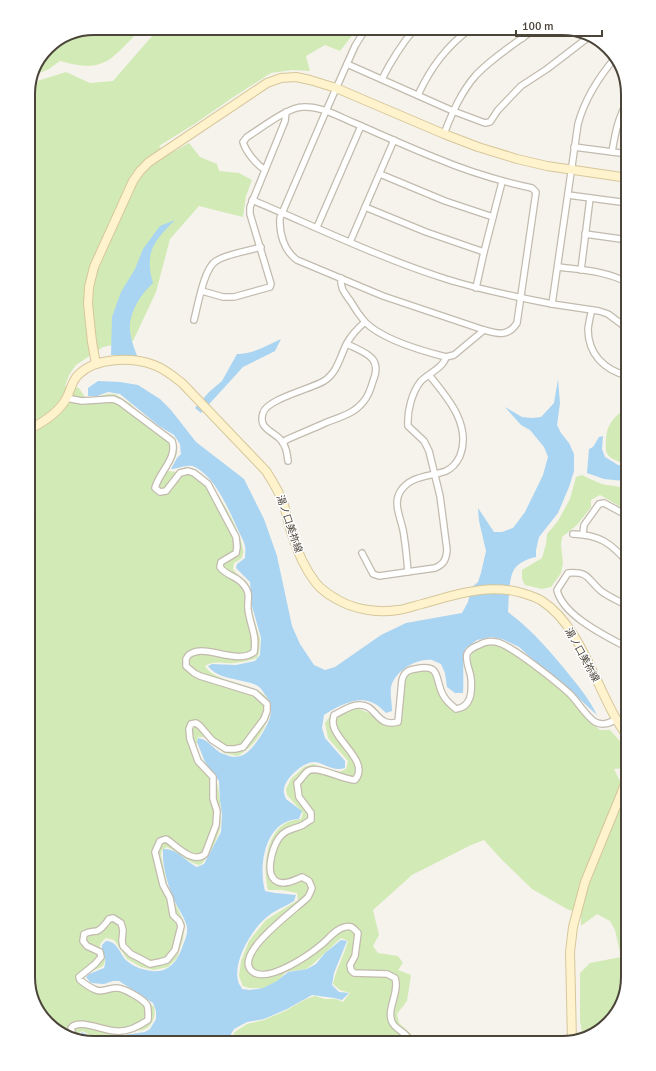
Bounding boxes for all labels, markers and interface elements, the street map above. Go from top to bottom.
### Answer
scale bar [516,12,602,38]
text: 100 m [522,19,554,34]
street label: 湯ノ口美祢線 [274,494,304,554]
street label: 湯ノ口美祢線 [562,626,602,684]

